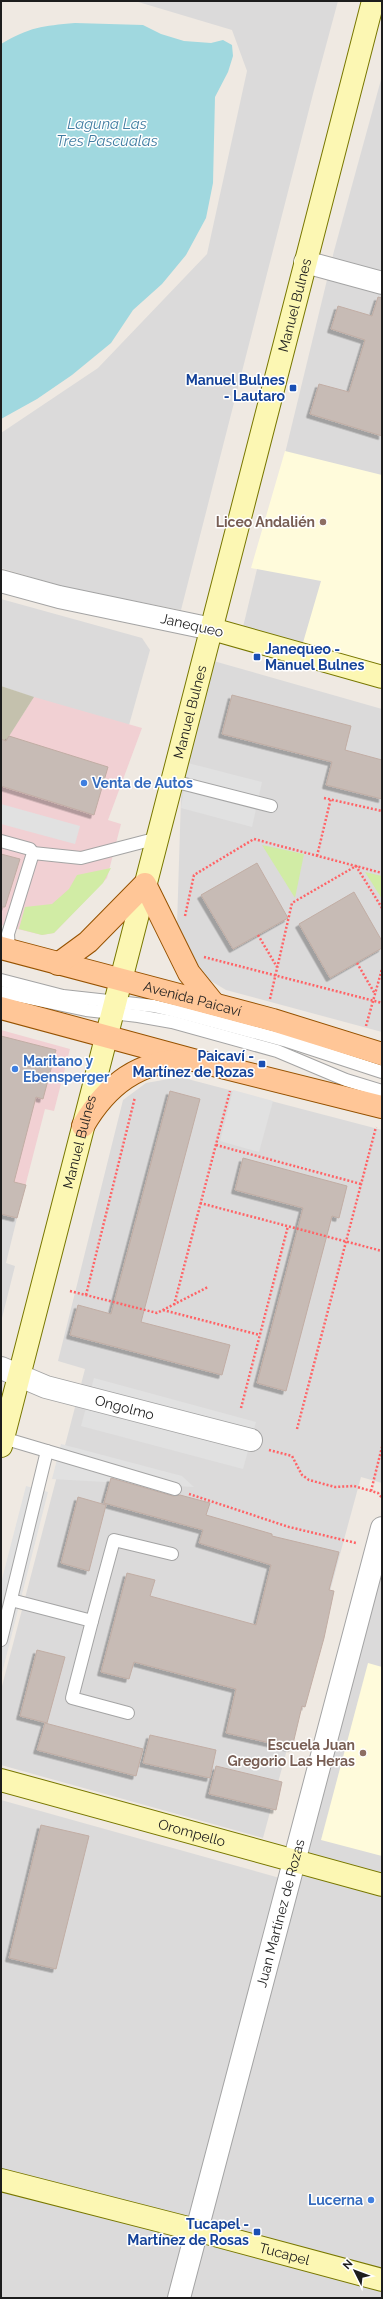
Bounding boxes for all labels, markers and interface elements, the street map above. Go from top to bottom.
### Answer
water label: Laguna Las Tres Pascualas [56,115,158,150]
street label: Manuel Bulnes [275,256,314,354]
place label: Manuel Bulnes - Lautaro [186,372,286,404]
marker: Manuel Bulnes - Lautaro [288,383,298,393]
place label: Liceo Andalién [216,514,315,530]
marker: Liceo Andalién [318,517,328,527]
street label: Janequeo [159,610,225,640]
place label: Janequeo - Manuel Bulnes [265,641,364,673]
marker: Janequeo - Manuel Bulnes [252,652,262,662]
street label: Manuel Bulnes [170,663,210,760]
place label: Venta de Autos [92,775,193,791]
marker: Venta de Autos [79,778,89,788]
street label: Avenida Paicaví [142,978,244,1020]
place label: Paicaví - Martínez de Rozas [133,1048,254,1080]
place label: Maritano y Ebensperger [23,1053,110,1085]
marker: Paicaví - Martínez de Rozas [257,1059,267,1069]
marker: Maritano y Ebensperger [10,1064,20,1074]
street label: Manuel Bulnes [60,1093,99,1190]
street label: Ongolmo [93,1392,156,1423]
place label: Escuela Juan Gregorio Las Heras [227,1737,355,1769]
marker: Escuela Juan Gregorio Las Heras [358,1748,368,1758]
street label: Orompello [156,1816,227,1850]
street label: Juan Martínez de Rozas [253,1837,308,1989]
place label: Lucerna [308,2192,363,2208]
marker: Lucerna [366,2195,376,2205]
place label: Tucapel - Martínez de Rosas [127,2216,249,2248]
marker: Tucapel - Martínez de Rosas [252,2227,262,2237]
street label: Tucapel [258,2239,312,2268]
north arrow [335,2251,375,2291]
text: N [340,2257,356,2272]

